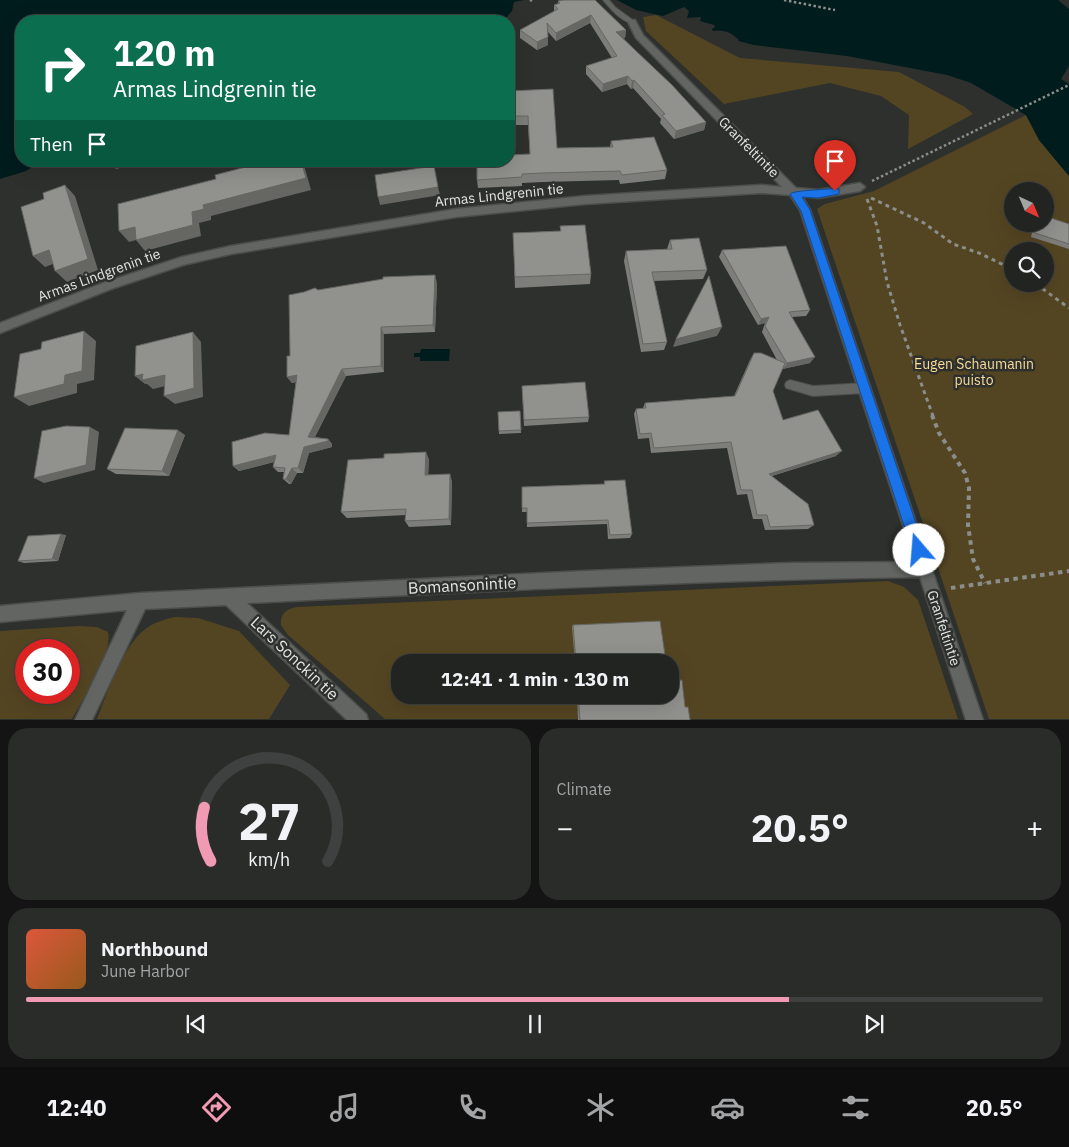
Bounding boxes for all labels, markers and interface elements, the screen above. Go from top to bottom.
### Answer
text: 120 m [113,30,216,76]
icon: right [30,35,95,100]
text: Armas Lindgrenin tie [113,74,316,103]
street label: Granfeltintie [715,113,783,181]
icon: arrive [83,130,111,158]
text: Then [30,132,73,156]
pin [814,140,856,191]
icon: arrive [821,147,849,175]
street label: Armas Lindgrenin tie [434,179,565,211]
north arrow [1004,182,1054,232]
map controls [1004,182,1054,292]
button: search [1004,242,1054,292]
street label: Armas Lindgrenin tie [35,244,163,306]
park label: Eugen Schaumanin puisto [914,355,1034,389]
position arrow [892,523,944,575]
street label: Bomansonintie [407,572,517,598]
street label: Granfeltintie [923,588,965,668]
street label: Lars Sonckin tie [247,612,343,704]
speed limit sign: 30 [15,639,80,704]
text: 12:41 · 1 min · 130 m [441,667,629,691]
text: Climate [557,779,612,799]
text: 27 [238,787,300,854]
text: 20.5° [751,803,849,852]
text: − [557,809,573,846]
text: + [1026,809,1043,846]
text: km/h [248,848,290,871]
text: Northbound [101,937,208,961]
text: June Harbor [101,961,190,981]
icon: previous [182,1010,210,1038]
icon: pause [521,1010,549,1038]
icon: next [860,1010,888,1038]
icon: directions [199,1090,234,1125]
icon: music [327,1090,362,1125]
icon: phone [455,1090,490,1125]
icon: climate [583,1090,618,1125]
icon: car [710,1090,745,1125]
icon: filters [838,1090,873,1125]
text: 12:40 [46,1093,106,1122]
text: 20.5° [966,1093,1023,1122]

